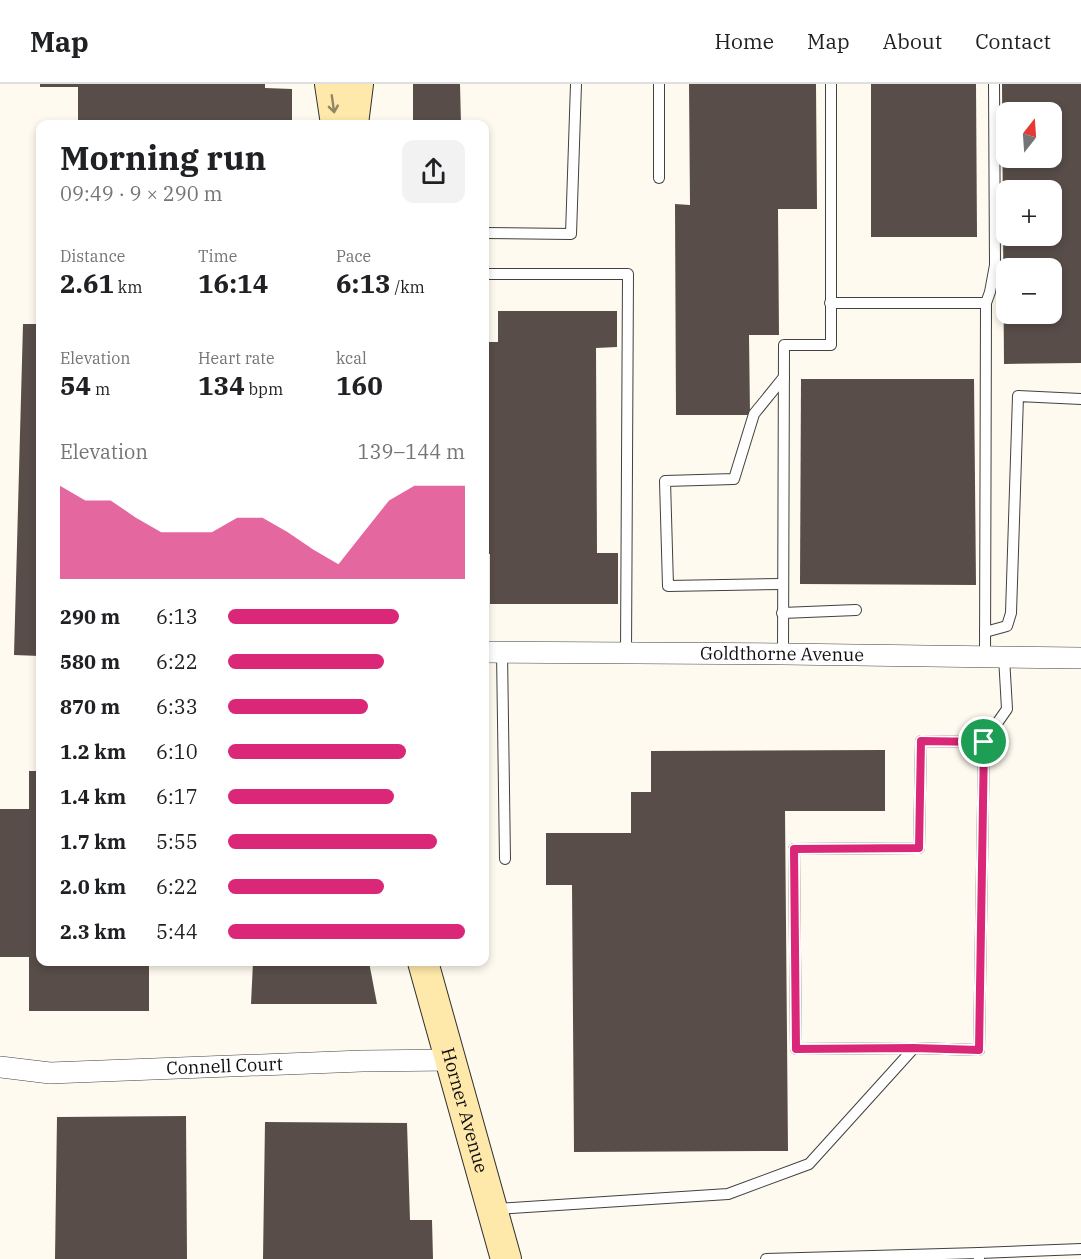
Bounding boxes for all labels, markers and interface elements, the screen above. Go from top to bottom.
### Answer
text: Map [30,23,89,60]
text: Home [714,27,774,55]
text: Map [807,27,850,55]
text: About [883,27,942,55]
text: Contact [975,27,1051,55]
one-way arrow [328,94,339,114]
north arrow [996,102,1062,168]
map controls [996,102,1062,324]
text: Morning run [60,136,266,179]
button: share [402,140,465,203]
text: 09:49 · 9 × 290 m [60,180,223,207]
button: + [996,180,1062,246]
text: Distance [60,246,125,266]
text: Time [198,246,237,266]
text: Pace [336,246,371,266]
button: − [996,258,1062,324]
text: 2.61 [60,266,114,300]
text: 16:14 [198,266,268,300]
text: 6:13 [336,266,391,300]
text: km [114,277,142,297]
text: /km [391,277,425,297]
text: Elevation [60,348,130,368]
text: Heart rate [198,348,275,368]
text: kcal [336,348,367,368]
text: 54 [60,368,91,402]
text: 134 [198,368,245,402]
text: 160 [336,368,383,402]
text: m [91,379,110,399]
text: bpm [245,379,283,399]
text: Elevation [60,438,148,465]
text: 139–144 m [358,438,465,465]
text: 290 m [60,603,120,630]
text: 6:13 [156,603,198,630]
street label: Goldthorne Avenue [700,641,864,666]
text: 580 m [60,648,120,675]
text: 6:22 [156,648,198,675]
text: 870 m [60,693,120,720]
text: 6:33 [156,693,198,720]
pin [958,716,1009,767]
icon: arrive [967,725,1000,758]
text: 1.2 km [60,738,126,765]
text: 6:10 [156,738,198,765]
text: 1.4 km [60,783,126,810]
text: 6:17 [156,783,198,810]
text: 1.7 km [60,828,126,855]
text: 5:55 [156,828,198,855]
text: 2.0 km [60,873,126,900]
text: 6:22 [156,873,198,900]
text: 2.3 km [60,918,126,945]
text: 5:44 [156,918,198,945]
street label: Horner Avenue [436,1045,493,1175]
street label: Connell Court [166,1052,283,1080]

